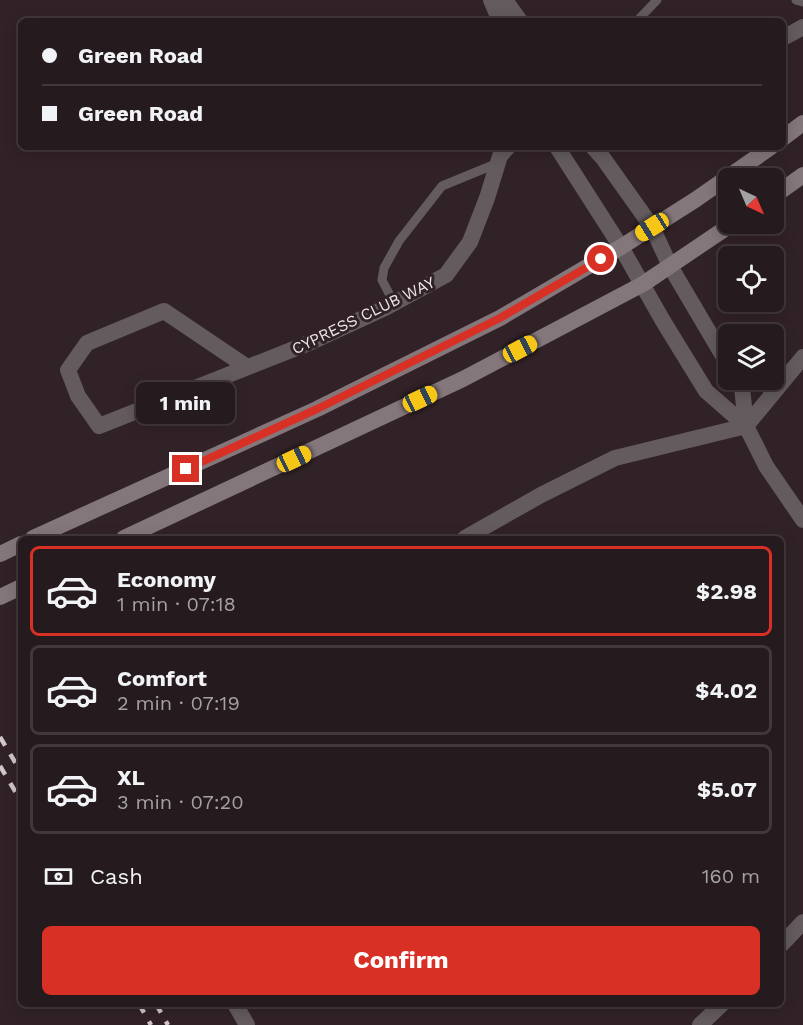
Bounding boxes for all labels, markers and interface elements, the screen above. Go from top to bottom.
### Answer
text: Green Road [78,43,203,68]
text: Green Road [78,101,203,126]
north arrow [718,168,784,234]
map controls [718,168,784,390]
car [632,210,672,244]
route start [587,245,614,272]
button: locate [718,246,784,312]
street label: CYPRESS CLUB WAY [289,273,438,358]
button: layers [718,324,784,390]
car [500,333,540,365]
callout: 1 min [136,382,236,424]
car [400,383,440,415]
text: 1 min [160,391,211,415]
car [274,443,314,475]
route end [172,455,199,482]
icon: car [45,564,99,618]
text: Economy [117,567,216,592]
text: $2.98 [696,579,757,604]
text: 1 min · 07:18 [117,592,236,616]
icon: car [45,663,99,717]
text: Comfort [117,666,207,691]
text: $4.02 [695,678,757,703]
text: 2 min · 07:19 [117,691,240,715]
icon: car [45,762,99,816]
text: XL [117,765,145,790]
text: $5.07 [697,777,757,802]
text: 3 min · 07:20 [117,790,244,814]
icon: cash [42,860,75,893]
text: Cash [90,864,143,889]
text: 160 m [702,864,760,888]
button: Confirm [42,926,760,995]

